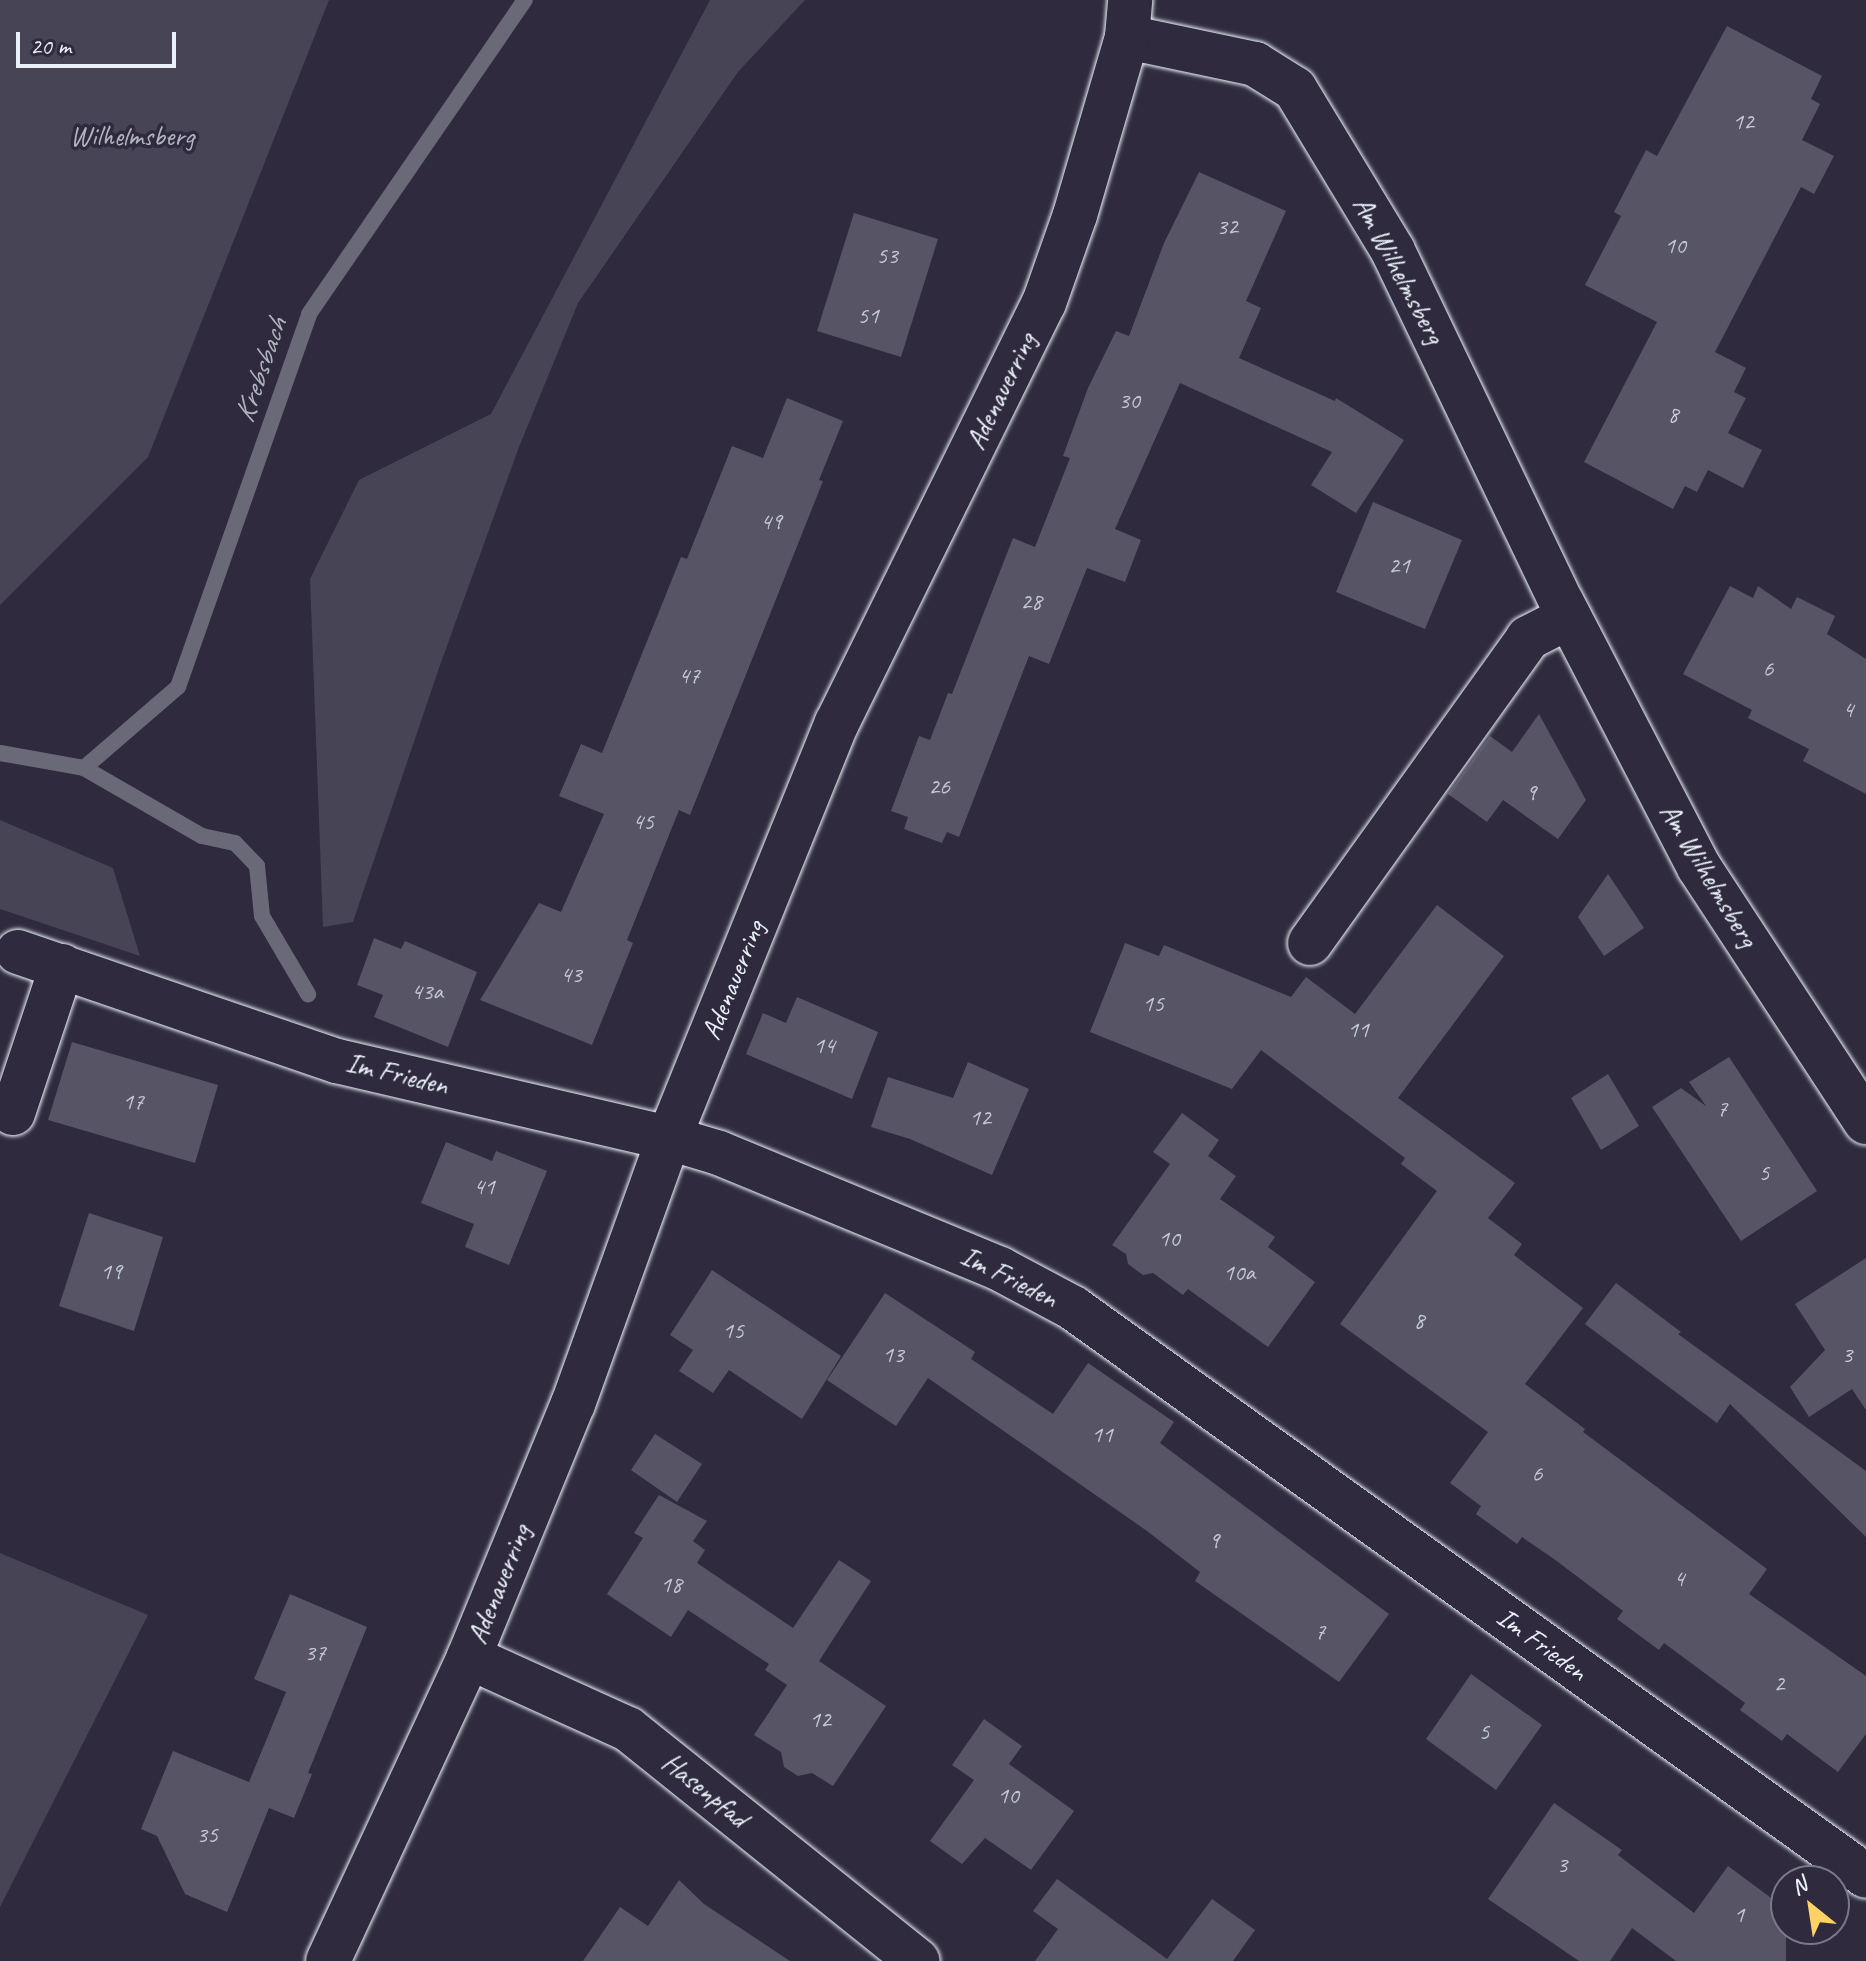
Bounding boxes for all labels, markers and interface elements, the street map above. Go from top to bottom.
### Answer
scale bar [20,16,180,66]
text: 20 m [30,31,71,61]
house number: 12 [1732,108,1754,136]
park label: Wilhelmsberg [70,119,194,153]
street label: Am Wilhelmsberg [1346,191,1452,349]
house number: 32 [1216,213,1238,241]
house number: 10 [1664,232,1686,260]
house number: 53 [876,242,898,270]
house number: 51 [857,302,879,330]
water label: Krebsbach [225,313,295,427]
street label: Adenauerring [958,327,1044,455]
house number: 30 [1118,387,1140,415]
house number: 8 [1668,401,1678,429]
house number: 49 [760,508,782,536]
house number: 21 [1388,552,1410,580]
house number: 28 [1020,588,1042,616]
house number: 6 [1763,655,1773,683]
house number: 47 [678,662,700,690]
house number: 4 [1843,696,1853,724]
house number: 26 [928,773,950,801]
house number: 9 [1526,779,1536,807]
street label: Am Wilhelmsberg [1653,798,1765,952]
house number: 45 [632,808,654,836]
street label: Adenauerring [694,916,772,1044]
house number: 43 [560,961,582,989]
house number: 43a [411,978,443,1006]
house number: 15 [1142,990,1164,1018]
house number: 11 [1347,1016,1369,1044]
house number: 14 [813,1032,835,1060]
street label: Im Frieden [343,1046,451,1102]
house number: 17 [122,1088,144,1116]
house number: 7 [1717,1095,1727,1123]
house number: 12 [969,1104,991,1132]
house number: 5 [1759,1159,1769,1187]
house number: 41 [473,1173,495,1201]
house number: 10 [1158,1225,1180,1253]
street label: Im Frieden [955,1239,1063,1315]
house number: 19 [100,1258,122,1286]
house number: 10a [1223,1259,1255,1287]
house number: 8 [1414,1307,1424,1335]
house number: 15 [722,1317,744,1345]
house number: 13 [882,1341,904,1369]
house number: 3 [1842,1341,1852,1369]
house number: 11 [1091,1421,1113,1449]
house number: 6 [1532,1460,1542,1488]
street label: Adenauerring [460,1520,538,1648]
house number: 9 [1209,1527,1219,1555]
house number: 4 [1674,1565,1684,1593]
house number: 18 [660,1571,682,1599]
street label: Im Frieden [1490,1600,1594,1688]
house number: 7 [1315,1618,1325,1646]
house number: 37 [304,1639,326,1667]
house number: 2 [1774,1670,1784,1698]
house number: 12 [809,1706,831,1734]
house number: 5 [1479,1718,1489,1746]
street label: Hasenpfad [655,1745,755,1835]
house number: 10 [997,1782,1019,1810]
house number: 35 [196,1821,218,1849]
house number: 3 [1557,1851,1567,1879]
north arrow [1770,1865,1850,1945]
text: N [1786,1870,1812,1901]
house number: 1 [1734,1901,1744,1929]

